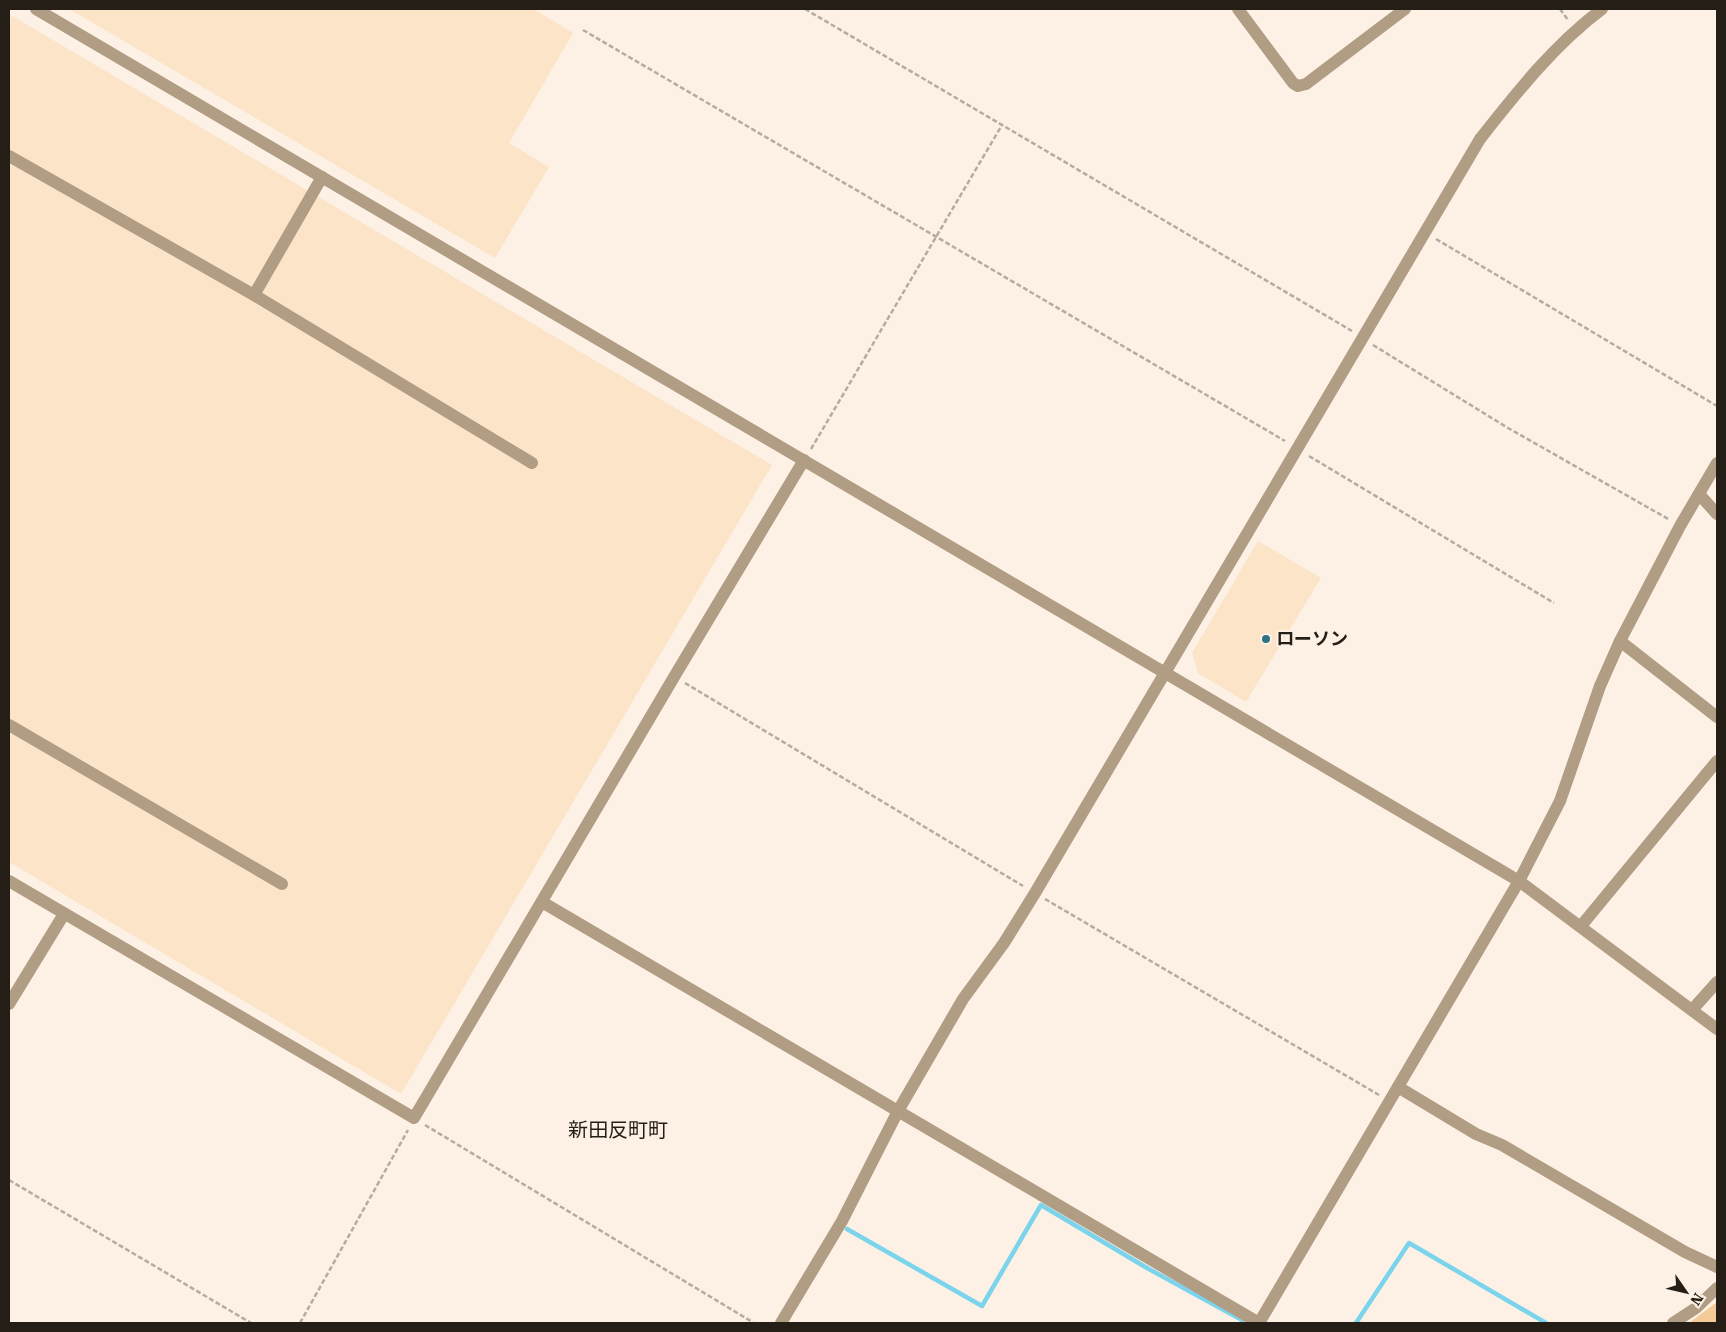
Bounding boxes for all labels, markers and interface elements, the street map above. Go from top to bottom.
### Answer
place label: ローソン [1276,628,1348,649]
marker: ローソン [1260,633,1272,645]
district label: 新田反町町 [568,1118,668,1142]
north arrow [1661,1267,1711,1317]
text: N [1687,1290,1706,1308]

